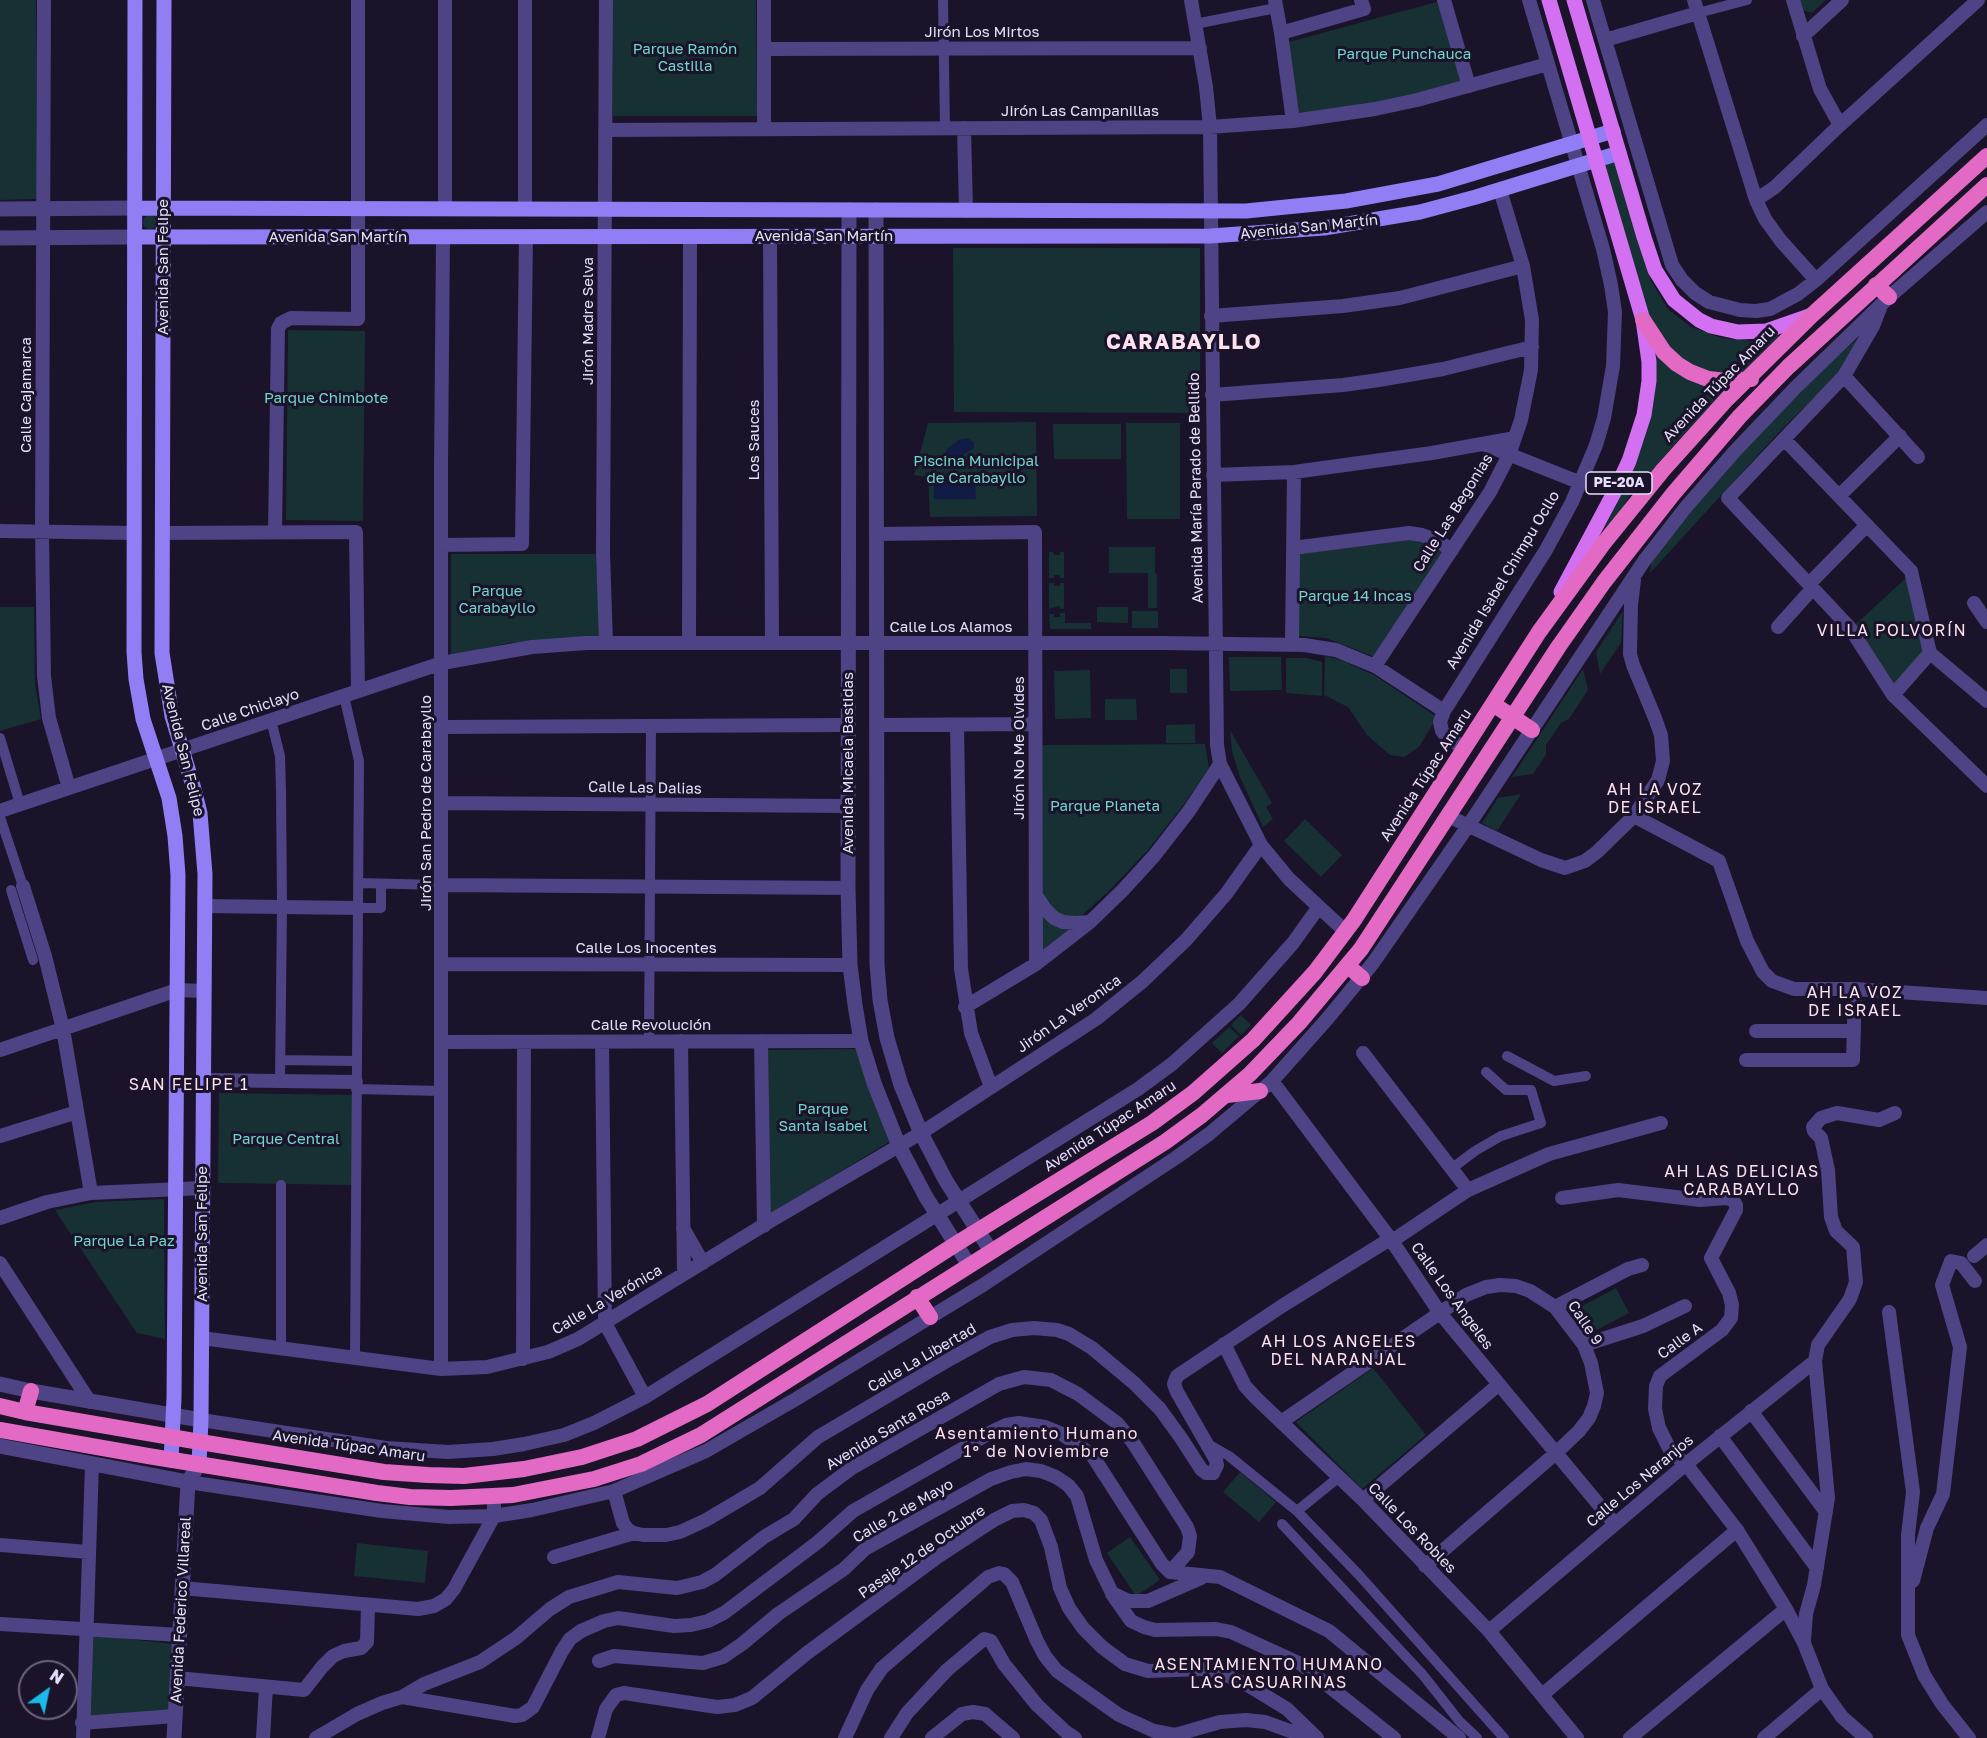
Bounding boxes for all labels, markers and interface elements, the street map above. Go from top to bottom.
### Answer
street label: Jirón Los Mirtos [924,23,1040,41]
park label: Parque Ramón Castilla [633,40,737,75]
park label: Parque Punchauca [1337,45,1471,63]
street label: Jirón Las Campanillas [1001,102,1159,120]
street label: Avenida San Felipe [154,199,172,335]
street label: Avenida San Martín [1239,211,1379,243]
street label: Avenida San Martín [755,227,893,245]
street label: Avenida San Martín [269,228,407,246]
street label: Jirón Madre Selva [579,257,597,385]
street label: Avenida Túpac Amaru [1659,322,1779,446]
district label: CARABAYLLO [1106,329,1262,355]
street label: Calle Cajamarca [17,337,35,453]
street label: Avenida María Parado de Bellido [1185,373,1207,603]
park label: Parque Chimbote [264,389,388,407]
street label: Los Sauces [745,399,763,481]
street label: Calle Las Begonias [1409,451,1497,575]
park label: Piscina Municipal de Carabayllo [913,452,1039,487]
road number: PE-20A [1586,472,1652,494]
street label: Avenida Isabel Chimpu Ocllo [1443,488,1563,672]
park label: Parque Carabayllo [458,582,536,617]
park label: Parque 14 Incas [1298,587,1412,605]
street label: Calle Los Alamos [890,618,1012,636]
district label: VILLA POLVORÍN [1817,621,1967,641]
street label: Avenida Micaela Bastidas [839,672,857,854]
street label: Jirón No Me Olvides [1010,676,1028,820]
street label: Avenida San Felipe [158,682,208,818]
street label: Calle Chiclayo [199,685,301,735]
street label: Jirón San Pedro de Carabayllo [417,695,435,911]
street label: Avenida Túpac Amaru [1377,706,1475,844]
street label: Calle Las Dalias [588,778,702,798]
district label: AH LA VOZ DE ISRAEL [1607,780,1703,818]
park label: Parque Planeta [1050,797,1160,815]
street label: Calle Los Inocentes [575,939,717,957]
street label: Jirón La Veronica [1013,971,1125,1057]
district label: AH LA VOZ DE ISRAEL [1807,983,1903,1021]
street label: Calle Revolución [591,1016,711,1034]
district label: SAN FELIPE 1 [129,1075,249,1095]
street label: Avenida Túpac Amaru [1041,1077,1179,1175]
park label: Parque Santa Isabel [778,1100,868,1135]
park label: Parque Central [232,1130,340,1148]
district label: AH LAS DELICIAS CARABAYLLO [1664,1162,1820,1200]
street label: Avenida San Felipe [193,1166,211,1302]
park label: Parque La Paz [73,1232,175,1250]
street label: Calle Los Angeles [1407,1239,1497,1353]
street label: Calle La Verónica [549,1261,665,1339]
street label: Calle 9 [1564,1297,1606,1349]
street label: Calle A [1654,1319,1706,1363]
street label: Calle La Libertad [865,1320,979,1396]
district label: AH LOS ANGELES DEL NARANJAL [1261,1332,1417,1370]
street label: Avenida Santa Rosa [823,1386,953,1474]
district label: Asentamiento Humano 1º de Noviembre [935,1424,1139,1462]
street label: Avenida Túpac Amaru [271,1426,427,1466]
street label: Calle Los Naranjos [1583,1431,1697,1531]
street label: Calle 2 de Mayo [850,1475,956,1547]
street label: Calle Los Robles [1364,1479,1460,1577]
street label: Pasaje 12 de Octubre [855,1501,989,1603]
street label: Avenida Federico Villareal [167,1516,195,1704]
district label: ASENTAMIENTO HUMANO LAS CASUARINAS [1154,1655,1384,1693]
north arrow [18,1660,78,1720]
text: N [46,1665,67,1688]

